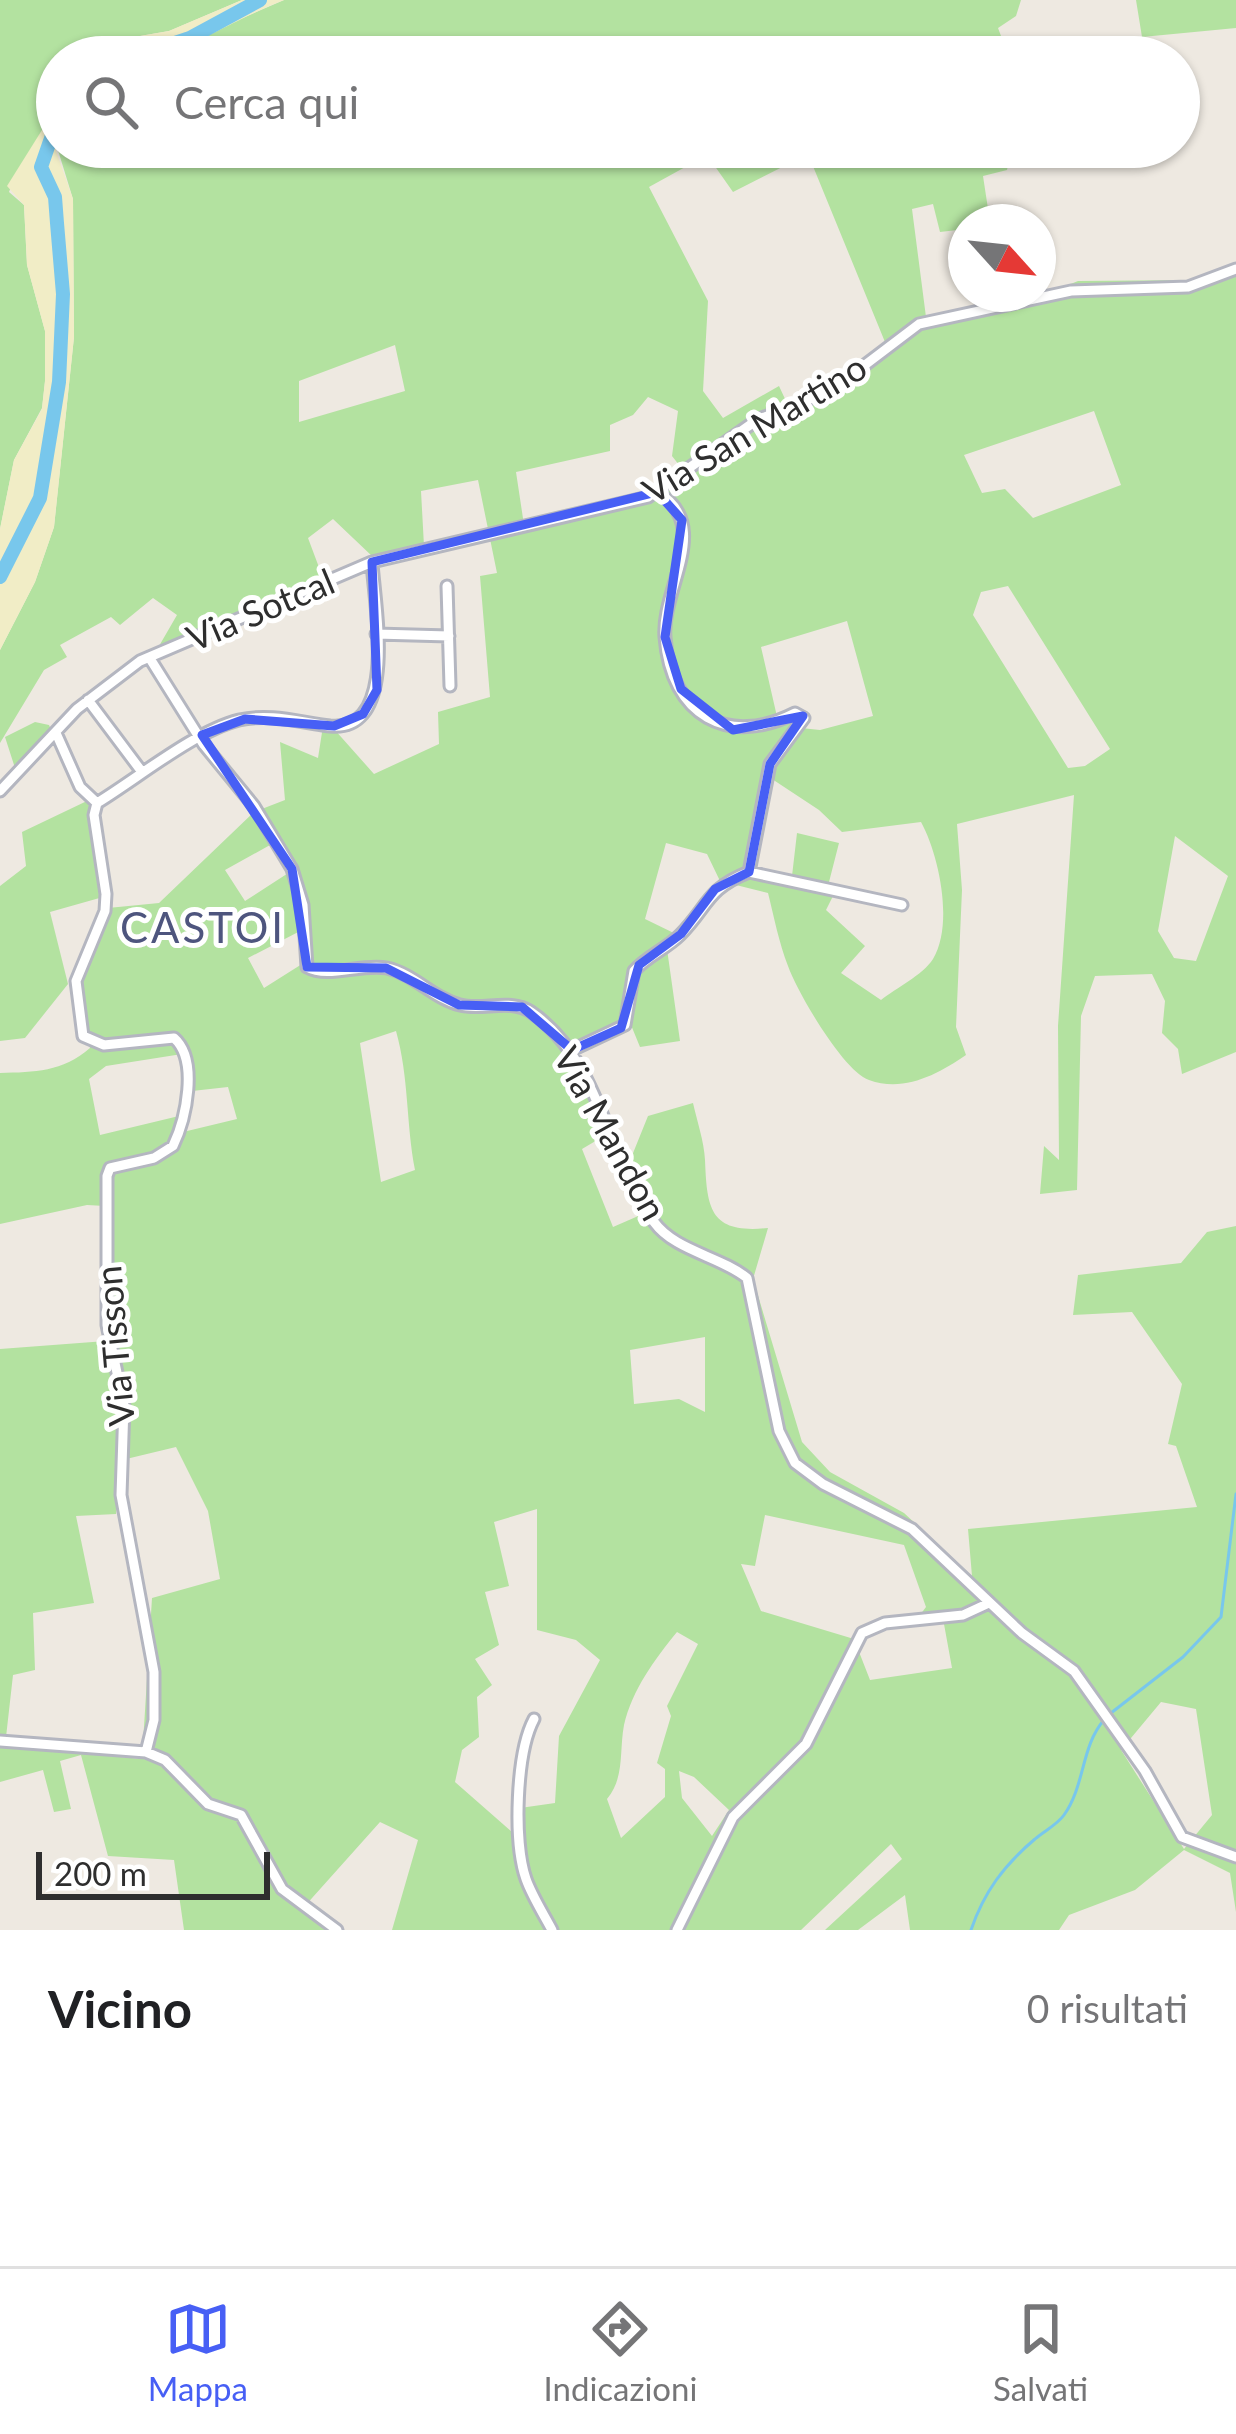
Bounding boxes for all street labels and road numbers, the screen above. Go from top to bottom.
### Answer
street label: Via San Martino [634,344,874,512]
street label: Via Sotcal [180,558,340,660]
street label: Via Mandon [545,1039,677,1227]
street label: Via Tisson [85,1264,143,1428]

